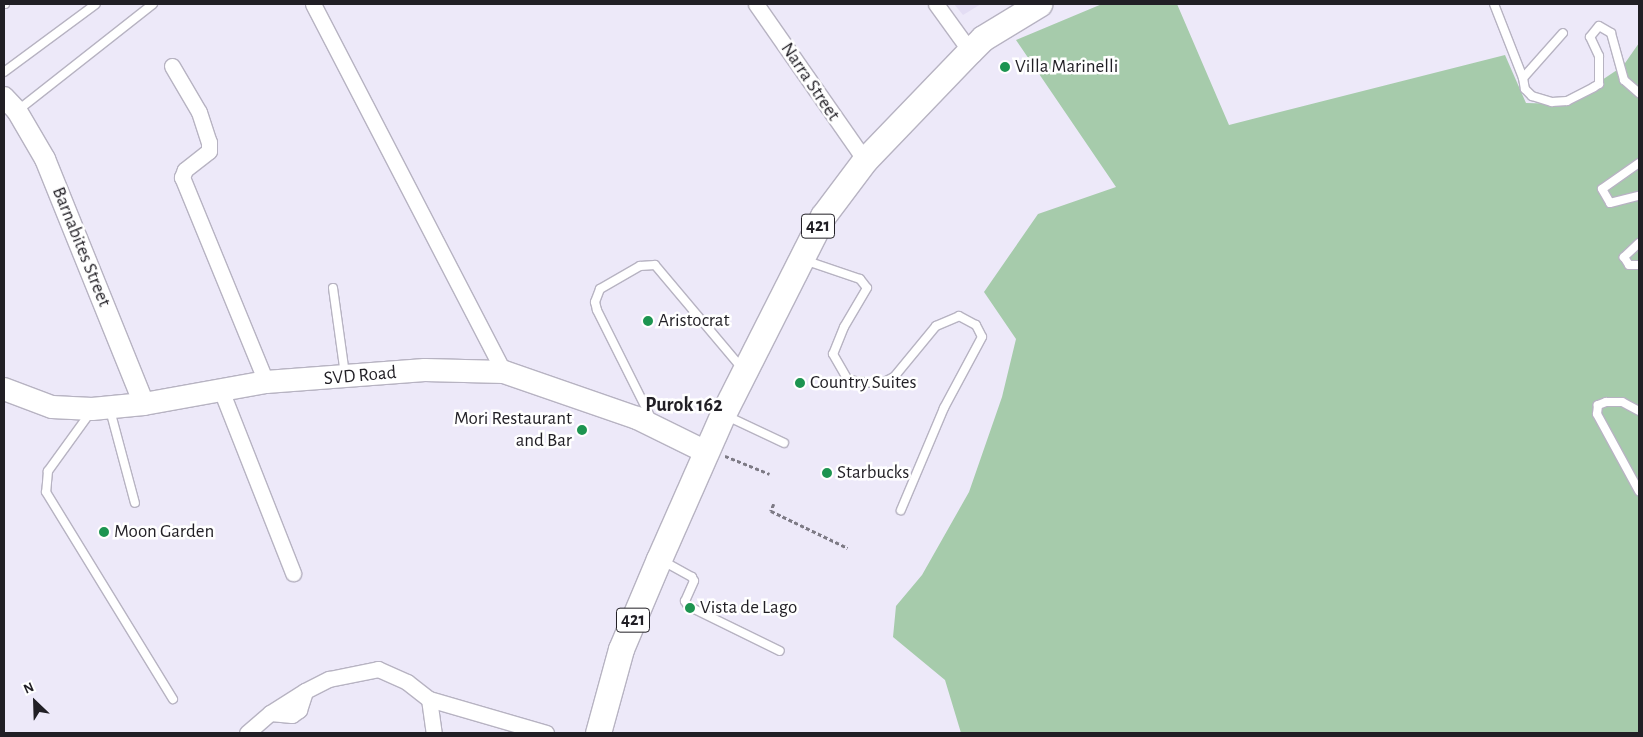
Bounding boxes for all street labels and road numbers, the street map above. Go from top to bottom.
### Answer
street label: Narra Street [775,38,845,126]
street label: Barnabites Street [47,184,115,310]
road number: 421 [800,210,836,242]
street label: SVD Road [323,361,397,391]
road number: 421 [616,604,650,636]

